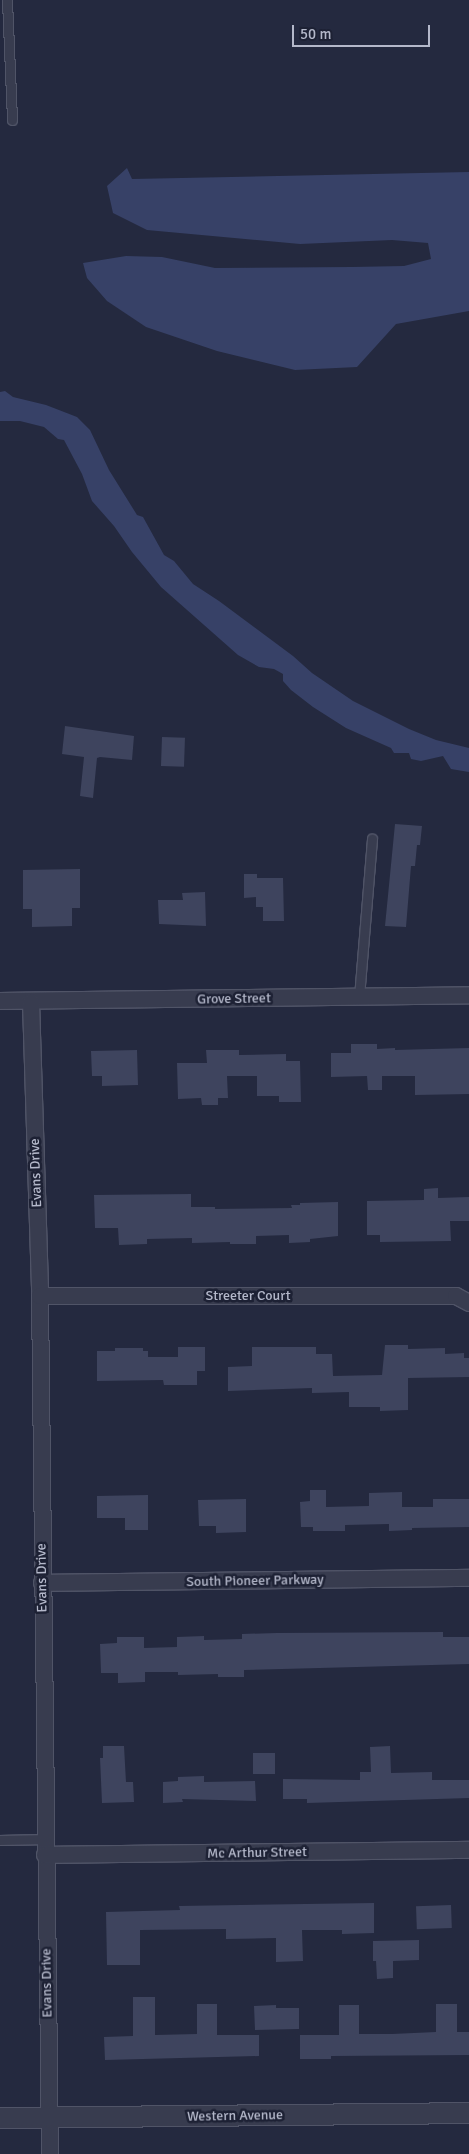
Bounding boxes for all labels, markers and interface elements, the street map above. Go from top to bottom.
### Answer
scale bar [294,15,432,47]
text: 50 m [300,25,331,43]
street label: Grove Street [197,990,271,1008]
street label: Evans Drive [26,1138,46,1208]
street label: Streeter Court [205,1288,291,1304]
street label: Evans Drive [33,1543,51,1613]
street label: South Pioneer Parkway [186,1571,324,1591]
street label: Mc Arthur Street [207,1844,307,1862]
street label: Evans Drive [38,1948,56,2018]
street label: Western Avenue [187,2107,283,2125]

